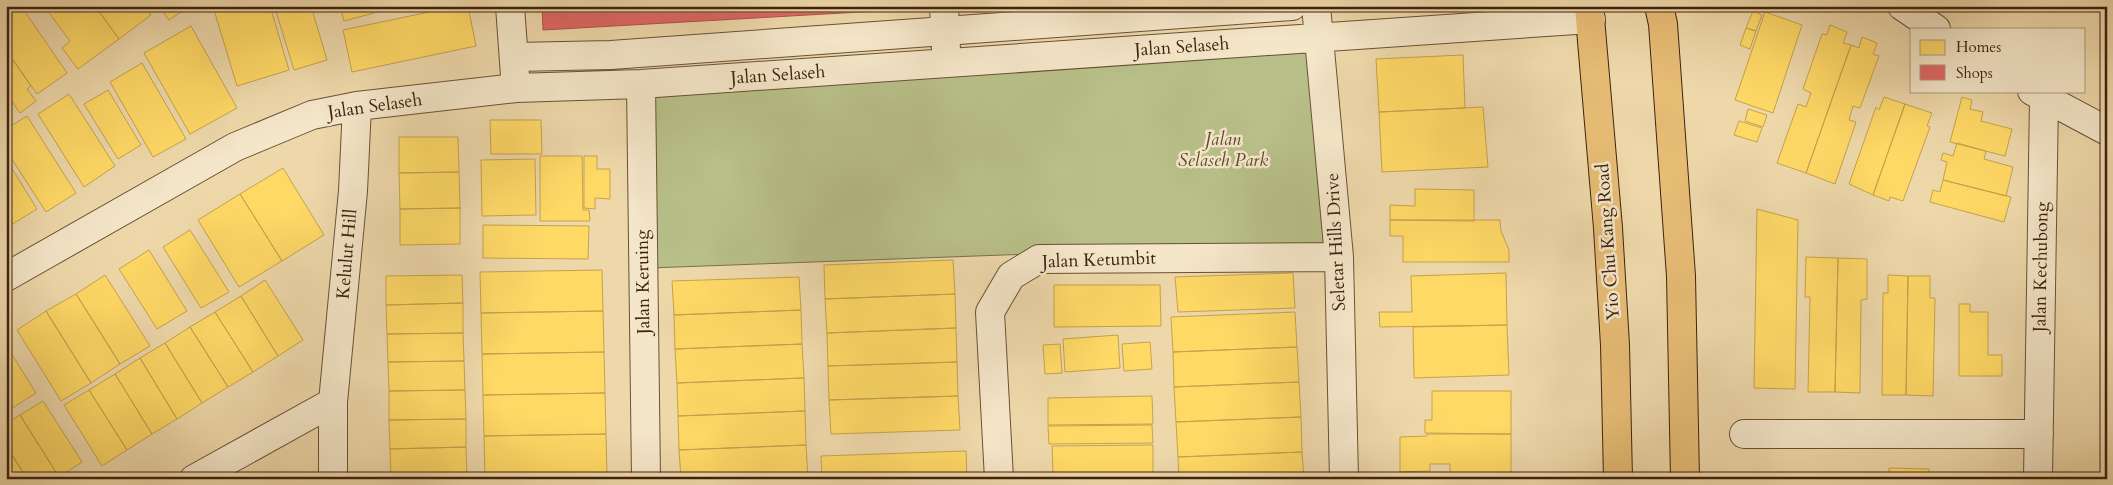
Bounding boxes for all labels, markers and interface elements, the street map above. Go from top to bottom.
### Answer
legend [1910,28,2086,92]
street label: Jalan Selaseh [1131,31,1230,63]
text: Homes [1956,37,2001,57]
street label: Jalan Selaseh [727,59,826,91]
text: Shops [1956,63,1993,83]
street label: Jalan Selaseh [323,87,424,125]
park label: Jalan Selaseh Park [1178,127,1268,173]
street label: Yio Chu Kang Road [1590,162,1626,321]
street label: Seletar Hills Drive [1320,172,1352,312]
street label: Jalan Kechubong [2027,201,2055,335]
street label: Kelulut Hill [331,208,363,300]
street label: Jalan Keruing [630,229,656,338]
street label: Jalan Ketumbit [1039,246,1157,275]

